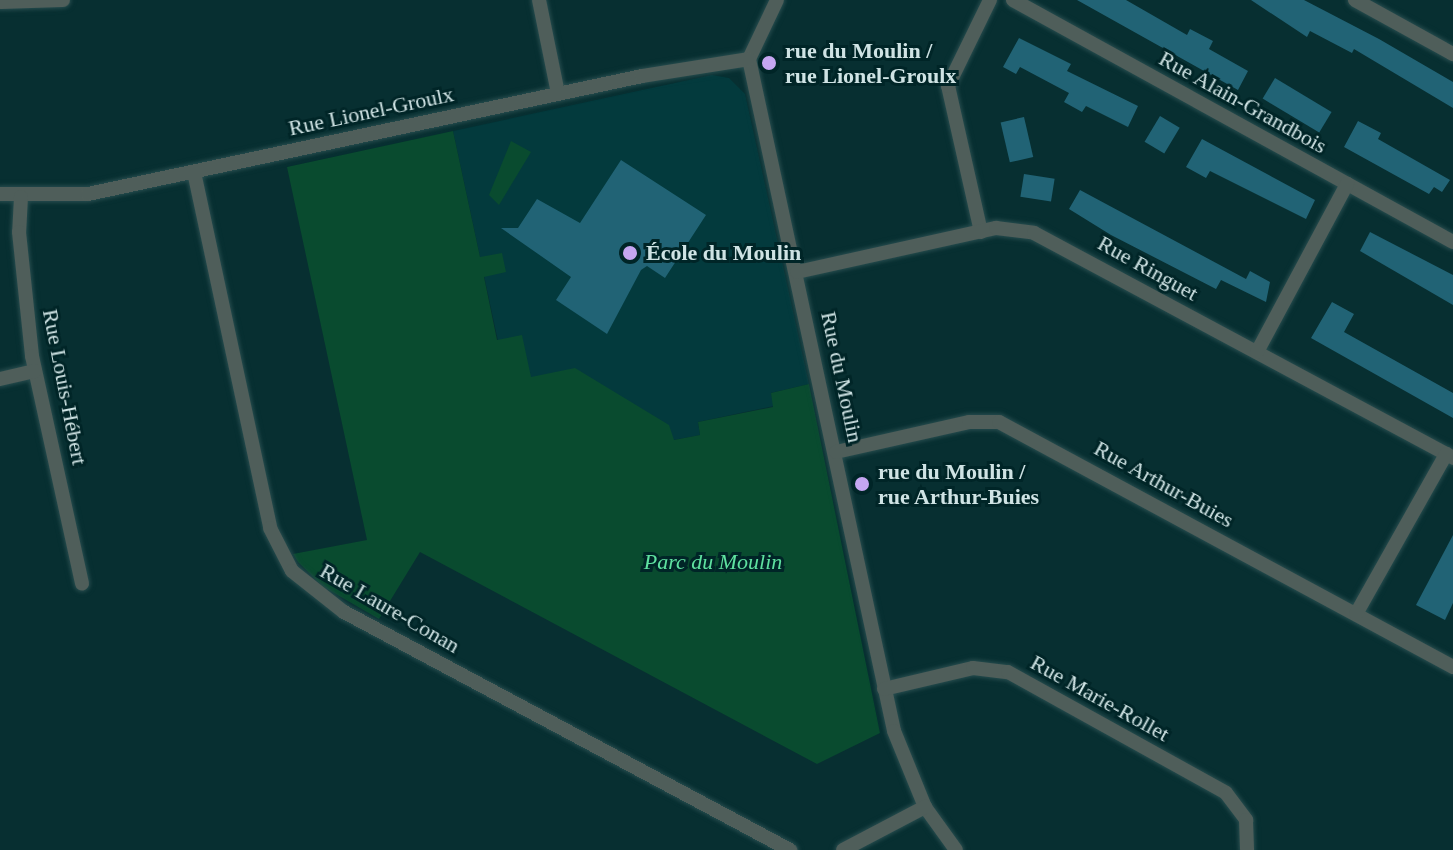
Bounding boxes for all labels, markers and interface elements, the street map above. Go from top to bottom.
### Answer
place label: rue du Moulin / rue Lionel-Groulx [785,37,956,88]
street label: Rue Alain-Grandbois [1154,45,1332,159]
marker: rue du Moulin / rue Lionel-Groulx [760,54,778,72]
street label: Rue Lionel-Groulx [286,81,456,141]
street label: Rue Ringuet [1093,230,1203,306]
place label: École du Moulin [646,240,801,266]
marker: École du Moulin [621,244,639,262]
street label: Rue Louis-Hébert [37,307,93,467]
street label: Rue du Moulin [815,309,869,445]
street label: Rue Arthur-Buies [1089,434,1239,534]
place label: rue du Moulin / rue Arthur-Buies [878,458,1040,510]
marker: rue du Moulin / rue Arthur-Buies [853,475,871,493]
park label: Parc du Moulin [644,549,782,575]
street label: Rue Laure-Conan [315,557,465,659]
street label: Rue Marie-Rollet [1026,649,1174,747]

